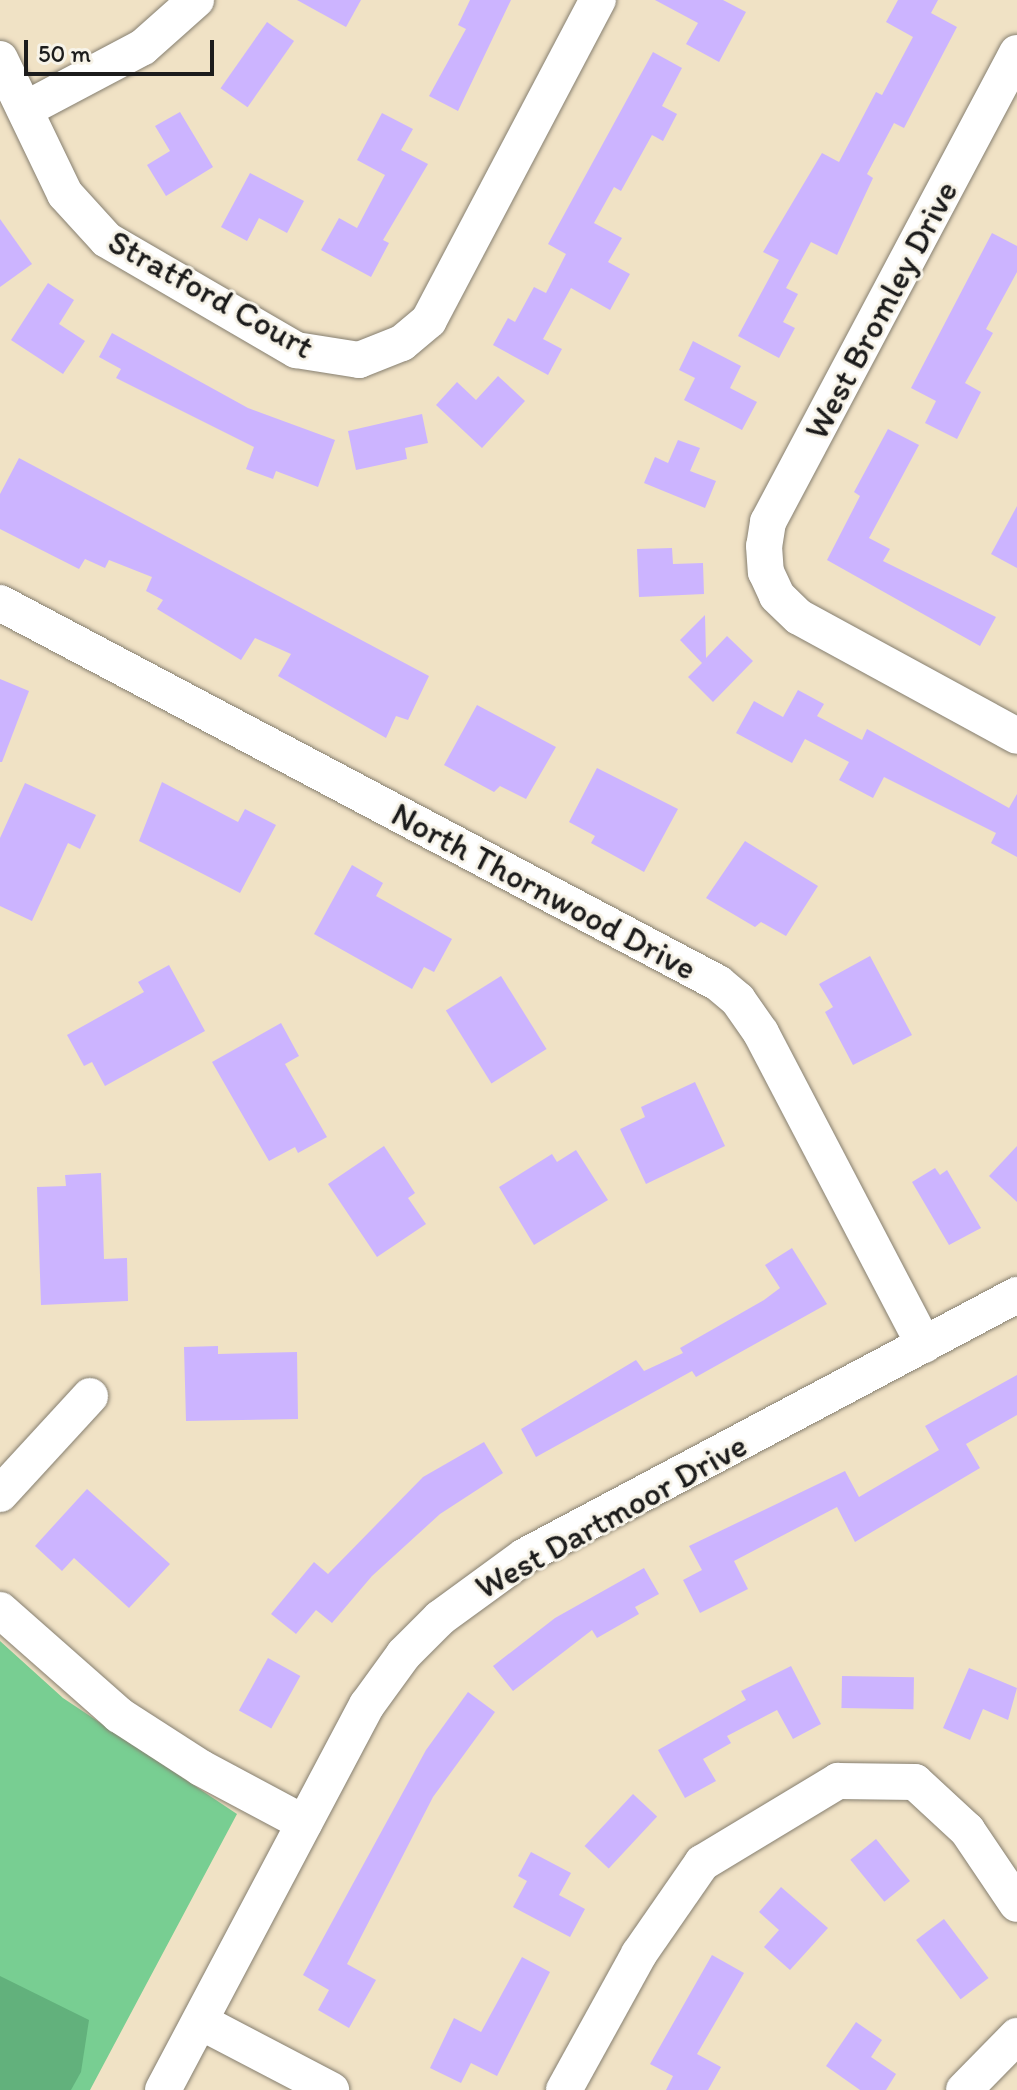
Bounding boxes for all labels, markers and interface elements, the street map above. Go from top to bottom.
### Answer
scale bar [28,24,218,74]
text: 50 m [38,39,91,68]
street label: West Bromley Drive [796,174,966,446]
street label: Stratford Court [101,221,321,367]
street label: North Thornwood Drive [385,793,703,989]
street label: West Dartmoor Drive [467,1424,755,1608]

